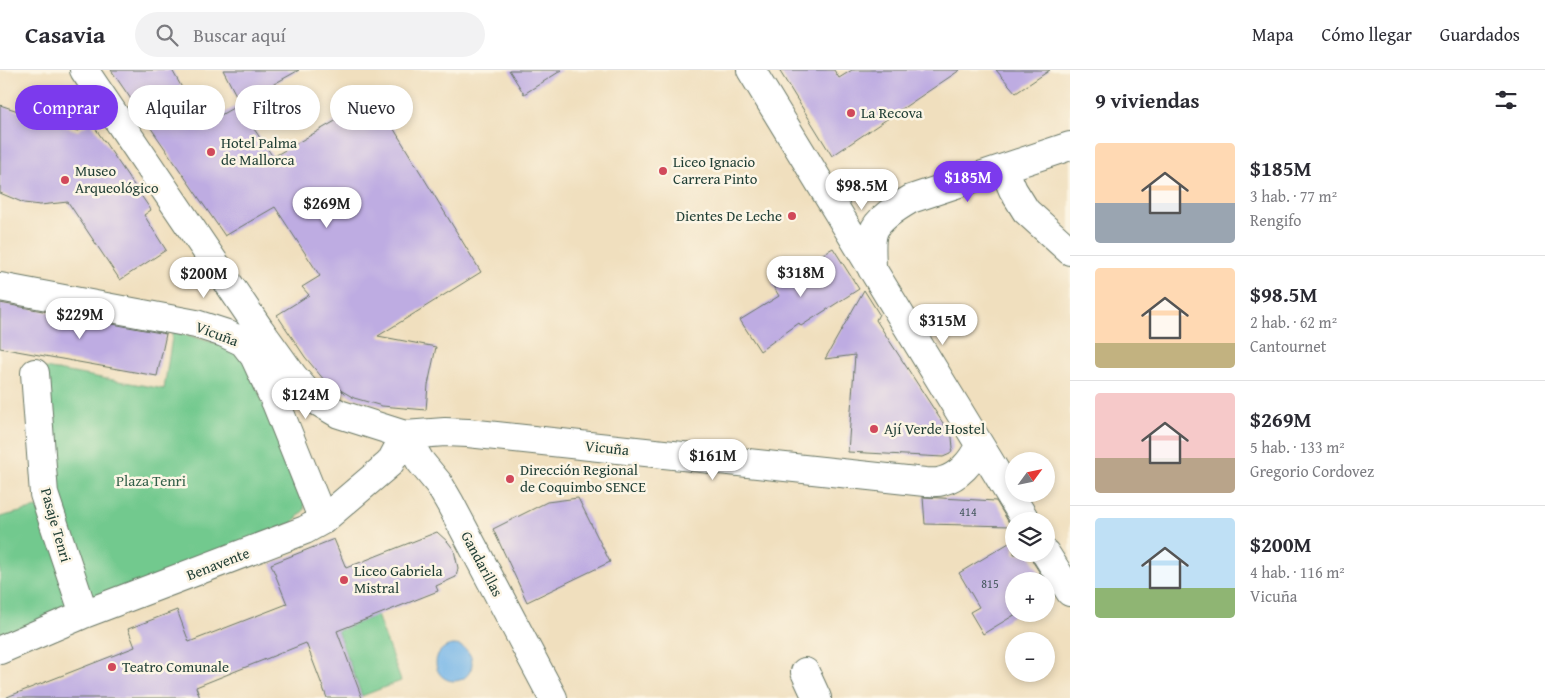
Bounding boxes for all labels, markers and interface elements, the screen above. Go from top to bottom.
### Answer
search box [135,12,485,57]
text: Casavia [25,17,105,52]
icon: search [153,21,181,49]
text: Buscar aquí [193,21,286,49]
text: Mapa [1252,21,1294,48]
text: Cómo llegar [1322,21,1412,48]
text: Guardados [1440,21,1520,48]
chip: Comprar [15,85,118,130]
chip: Alquilar [128,85,225,130]
chip: Filtros [235,85,320,130]
chip: Nuevo [330,85,413,130]
text: 9 viviendas [1095,85,1200,116]
icon: filters [1492,86,1520,114]
place label: La Recova [861,102,923,123]
marker: La Recova [845,107,857,119]
place label: Hotel Palma de Mallorca [221,132,297,170]
marker: Hotel Palma de Mallorca [205,146,217,158]
place label: Liceo Ignacio Carrera Pinto [673,151,758,189]
text: $185M [1250,153,1312,184]
place label: Museo Arqueológico [75,160,159,198]
pin: $185M [933,160,1003,203]
icon: home [1135,163,1195,223]
marker: Liceo Ignacio Carrera Pinto [657,165,669,177]
text: $185M [945,165,991,189]
pin: $98.5M [821,168,903,211]
text: $98.5M [836,173,888,197]
marker: Museo Arqueológico [59,174,71,186]
text: 3 hab. · 77 m² [1250,184,1337,208]
pin: $269M [292,186,362,229]
text: $269M [304,191,350,215]
place label: Dientes De Leche [676,205,782,226]
text: Rengifo [1250,208,1301,232]
marker: Dientes De Leche [786,210,798,222]
pin: $200M [169,256,239,299]
pin: $318M [766,256,836,298]
text: $318M [778,260,824,284]
text: $200M [181,261,227,285]
text: $98.5M [1250,279,1318,310]
icon: home [1135,288,1195,348]
pin: $229M [45,298,115,340]
text: $229M [57,302,103,326]
pin: $315M [908,304,978,346]
text: $315M [920,308,966,332]
text: 2 hab. · 62 m² [1250,310,1337,334]
street label: Vicuña [193,316,242,351]
text: Cantournet [1250,334,1326,358]
pin: $124M [271,378,341,420]
text: $124M [283,382,329,406]
text: $269M [1250,404,1312,435]
icon: home [1135,413,1195,473]
place label: Ají Verde Hostel [884,418,985,439]
marker: Ají Verde Hostel [868,423,880,435]
street label: Vicuña [584,435,630,460]
text: 5 hab. · 133 m² [1250,435,1345,459]
pin: $161M [678,438,748,481]
text: $161M [690,443,736,467]
north arrow [1005,452,1055,502]
map controls [1005,452,1055,682]
place label: Dirección Regional de Coquimbo SENCE [520,459,646,497]
text: Gregorio Cordovez [1250,459,1374,483]
park label: Plaza Tenri [116,470,186,491]
marker: Dirección Regional de Coquimbo SENCE [504,473,516,485]
street label: Pasaje Tenri [36,485,77,564]
house number: 414 [959,503,977,520]
button: layers [1005,512,1055,562]
street label: Gandarillas [456,527,508,600]
text: $200M [1250,529,1312,560]
icon: home [1135,538,1195,598]
street label: Benavente [183,542,252,585]
place label: Liceo Gabriela Mistral [354,560,443,598]
text: 4 hab. · 116 m² [1250,560,1345,584]
button: + [1005,572,1055,622]
marker: Liceo Gabriela Mistral [338,574,350,586]
house number: 815 [981,575,999,592]
text: Vicuña [1250,584,1297,608]
button: − [1005,632,1055,682]
place label: Teatro Comunale [122,656,229,677]
marker: Teatro Comunale [106,661,118,673]

